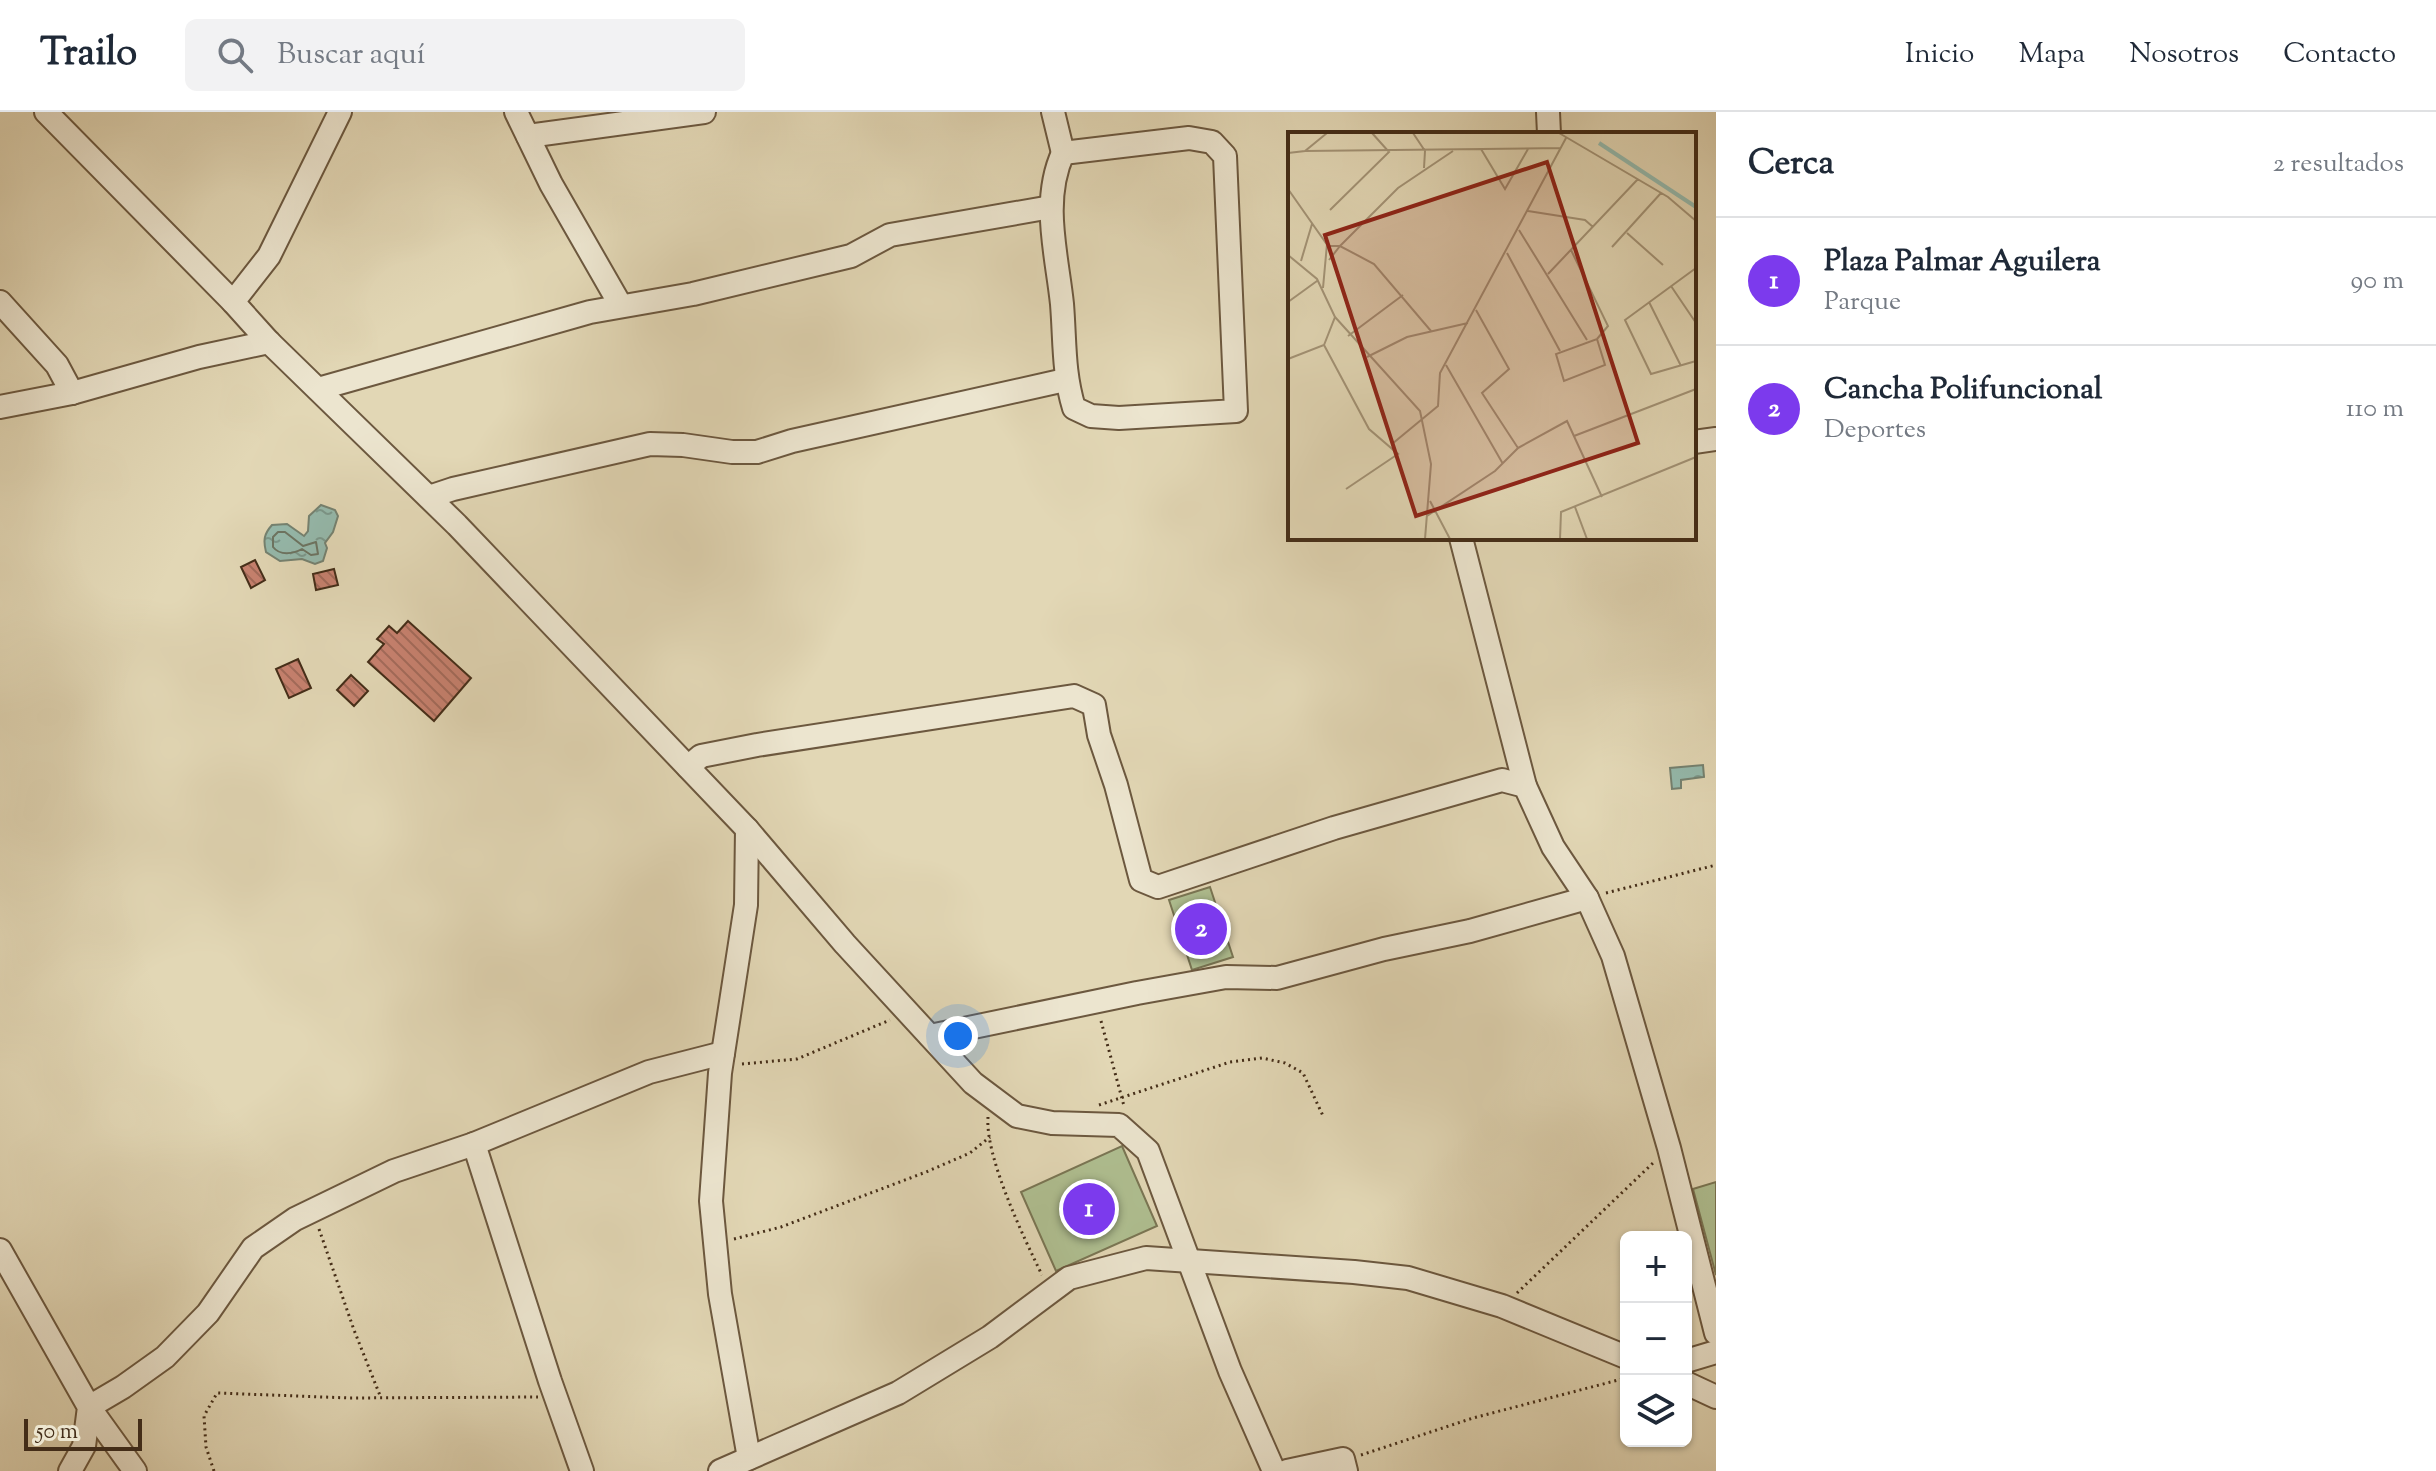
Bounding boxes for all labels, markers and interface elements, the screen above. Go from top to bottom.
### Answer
search box [185,19,745,91]
text: Trailo [40,28,137,82]
icon: search [213,33,257,77]
text: Buscar aquí [277,34,425,77]
text: Inicio [1905,35,1974,75]
text: Mapa [2018,35,2085,75]
text: Nosotros [2129,35,2239,75]
text: Contacto [2283,35,2396,75]
inset map [1288,132,1696,540]
text: Cerca [1748,140,1834,189]
text: 2 resultados [2273,146,2404,183]
text: Plaza Palmar Aguilera [1824,241,2101,284]
text: 1 [1770,263,1778,300]
text: 90 m [2351,263,2404,300]
text: Parque [1824,284,1901,321]
text: Cancha Polifuncional [1824,369,2102,412]
text: 2 [1768,391,1780,428]
text: 110 m [2346,391,2404,428]
text: Deportes [1824,412,1926,449]
pin: 2 [1175,899,1227,959]
your location [938,1016,978,1056]
pin: 1 [1063,1179,1115,1239]
map controls [1620,1231,1692,1447]
button: + [1620,1231,1692,1303]
button: − [1620,1303,1692,1375]
button: layers [1620,1375,1692,1447]
scale bar [24,1415,142,1451]
text: 50 m [36,1417,78,1449]

